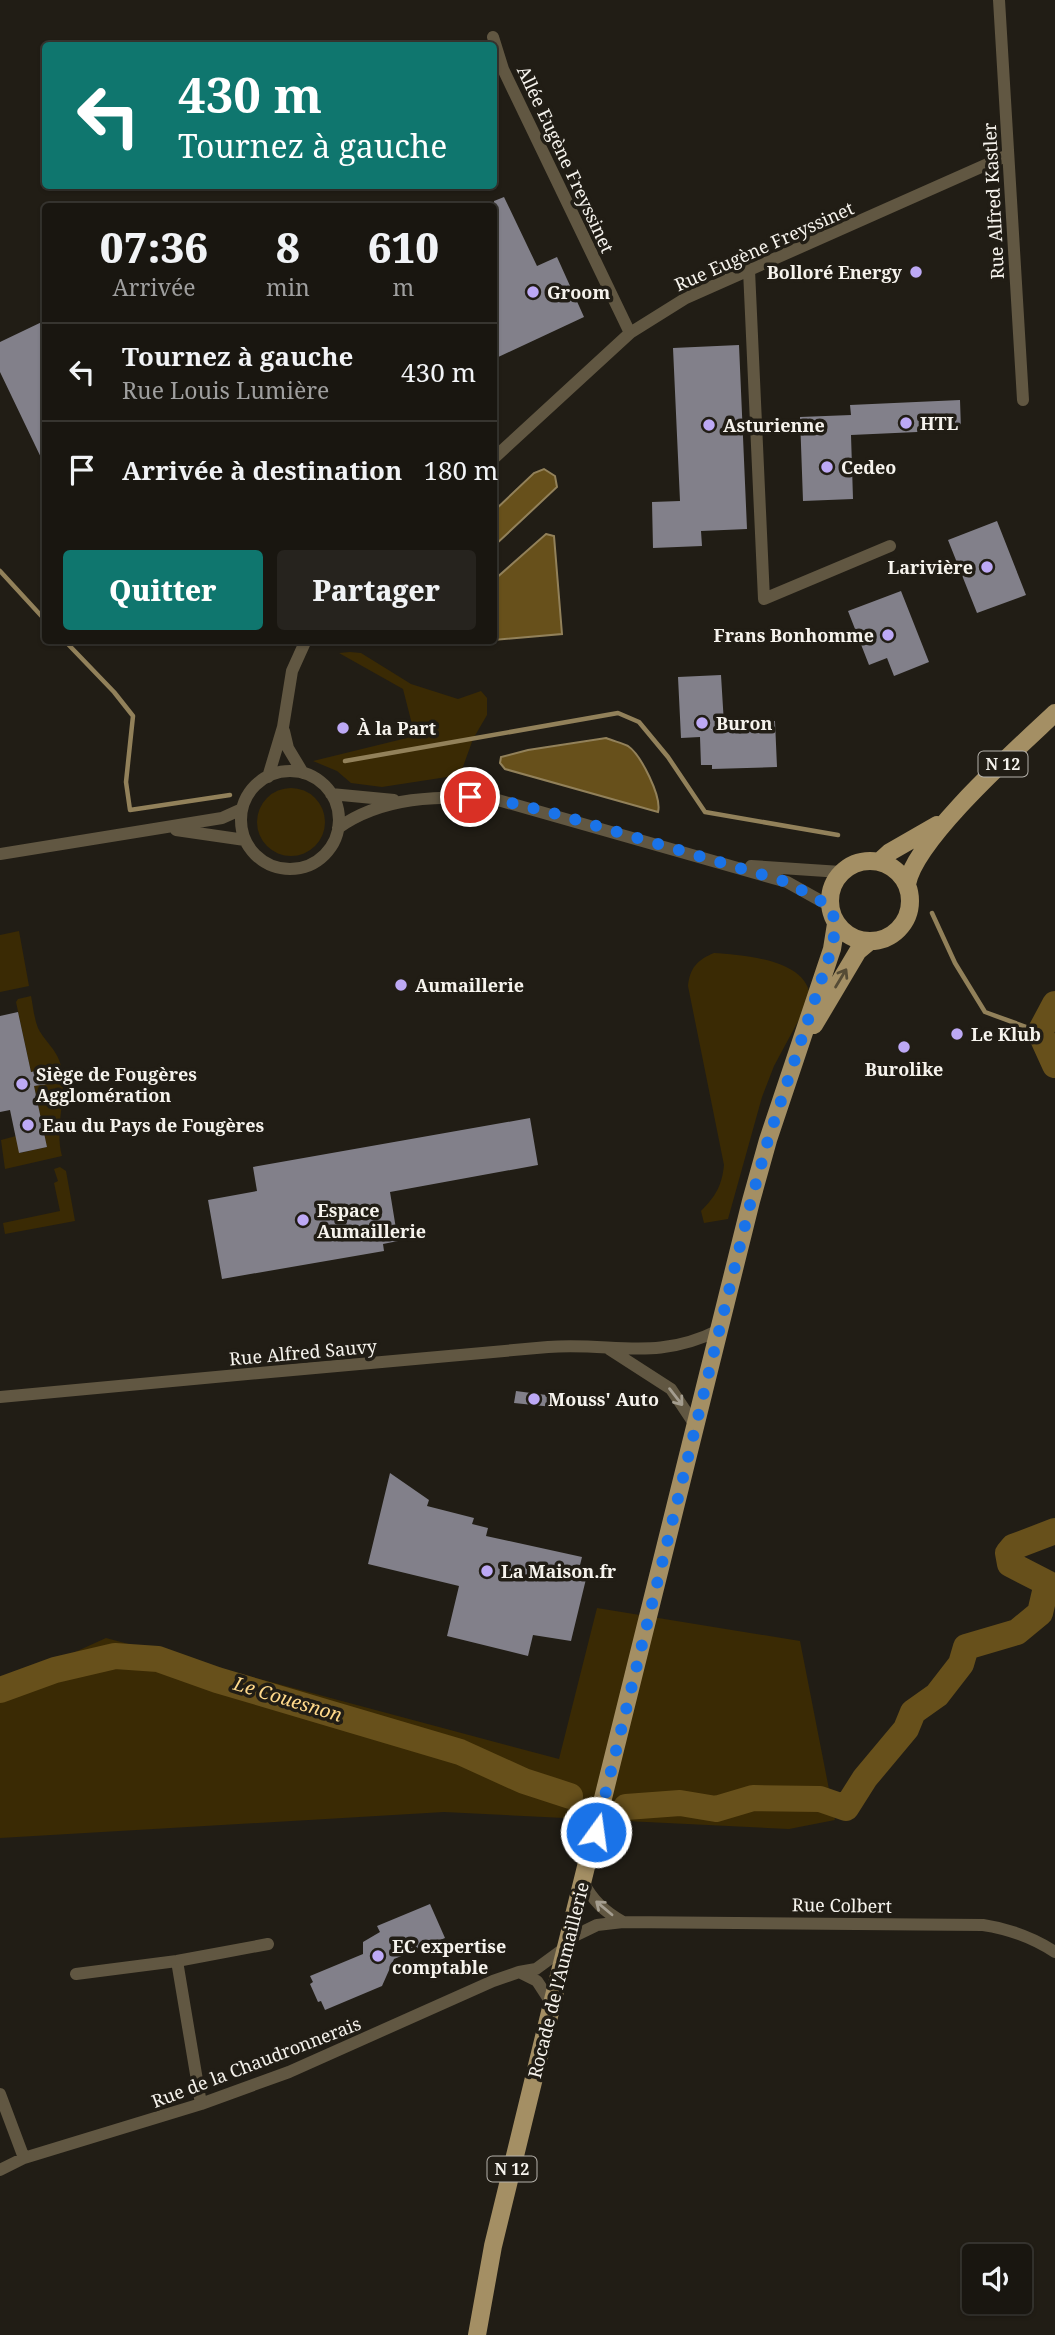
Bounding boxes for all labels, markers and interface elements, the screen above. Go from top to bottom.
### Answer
text: 430 m [178,61,322,127]
street label: Allée Eugène Freyssinet [512,61,620,257]
icon: left [63,70,154,161]
street label: Rue Alfred Kastler [977,121,1009,280]
text: Tournez à gauche [178,124,447,167]
street label: Rue Eugène Freyssinet [671,196,857,296]
text: 07:36 [100,218,208,275]
text: 8 [276,218,300,275]
text: 610 [368,218,439,275]
place label: Bolloré Energy [767,260,903,284]
marker: Bolloré Energy [908,264,924,280]
text: Arrivée [112,271,196,303]
text: min [266,271,310,303]
text: m [393,271,414,303]
place label: Groom [547,280,610,304]
marker: Groom [525,284,541,300]
text: Tournez à gauche [122,338,353,374]
icon: left [63,353,101,391]
text: 430 m [401,354,476,390]
text: Rue Louis Lumière [122,374,329,406]
place label: HTL [920,411,958,435]
place label: Asturienne [723,413,825,437]
marker: HTL [898,415,914,431]
marker: Asturienne [701,417,717,433]
icon: arrive [63,451,101,489]
text: Arrivée à destination [122,452,402,488]
text: 180 m [423,452,498,488]
place label: Cedeo [841,455,896,479]
marker: Cedeo [819,459,835,475]
button: Quitter [63,550,263,630]
button: Partager [277,550,476,630]
place label: Larivière [887,555,973,579]
marker: Larivière [979,559,995,575]
place label: Frans Bonhomme [714,623,874,647]
marker: Frans Bonhomme [880,627,896,643]
place label: Buron [716,711,773,735]
marker: Buron [694,715,710,731]
place label: À la Part [357,716,436,740]
marker: À la Part [335,720,351,736]
road number: N 12 [978,751,1028,776]
pin [440,767,500,827]
icon: arrive [451,778,489,816]
one-way arrow [835,968,849,988]
place label: Aumaillerie [415,973,524,997]
marker: Aumaillerie [393,977,409,993]
place label: Le Klub [971,1022,1041,1046]
marker: Le Klub [949,1026,965,1042]
marker: Burolike [896,1039,912,1055]
place label: Burolike [865,1057,943,1081]
place label: Siège de Fougères Agglomération [36,1062,197,1107]
marker: Siège de Fougères Agglomération [14,1076,30,1092]
place label: Eau du Pays de Fougères [42,1113,265,1137]
marker: Eau du Pays de Fougères [20,1117,36,1133]
place label: Espace Aumaillerie [317,1198,426,1243]
marker: Espace Aumaillerie [295,1212,311,1228]
street label: Rue Alfred Sauvy [228,1334,379,1370]
place label: Mouss' Auto [548,1387,659,1411]
one-way arrow [668,1387,683,1405]
marker: Mouss' Auto [526,1391,542,1407]
place label: La Maison.fr [501,1559,617,1583]
marker: La Maison.fr [479,1563,495,1579]
water label: Le Couesnon [230,1670,346,1728]
position arrow [559,1795,633,1869]
street label: Rocade de l'Aumaillerie [522,1879,594,2081]
street label: Rue Colbert [792,1892,892,1918]
one-way arrow [595,1900,613,1916]
place label: EC expertise comptable [392,1934,506,1979]
marker: EC expertise comptable [370,1948,386,1964]
street label: Rue de la Chaudronnerais [148,2011,364,2113]
road number: N 12 [488,2156,536,2182]
map controls [962,2244,1032,2314]
button: sound [962,2244,1032,2314]

